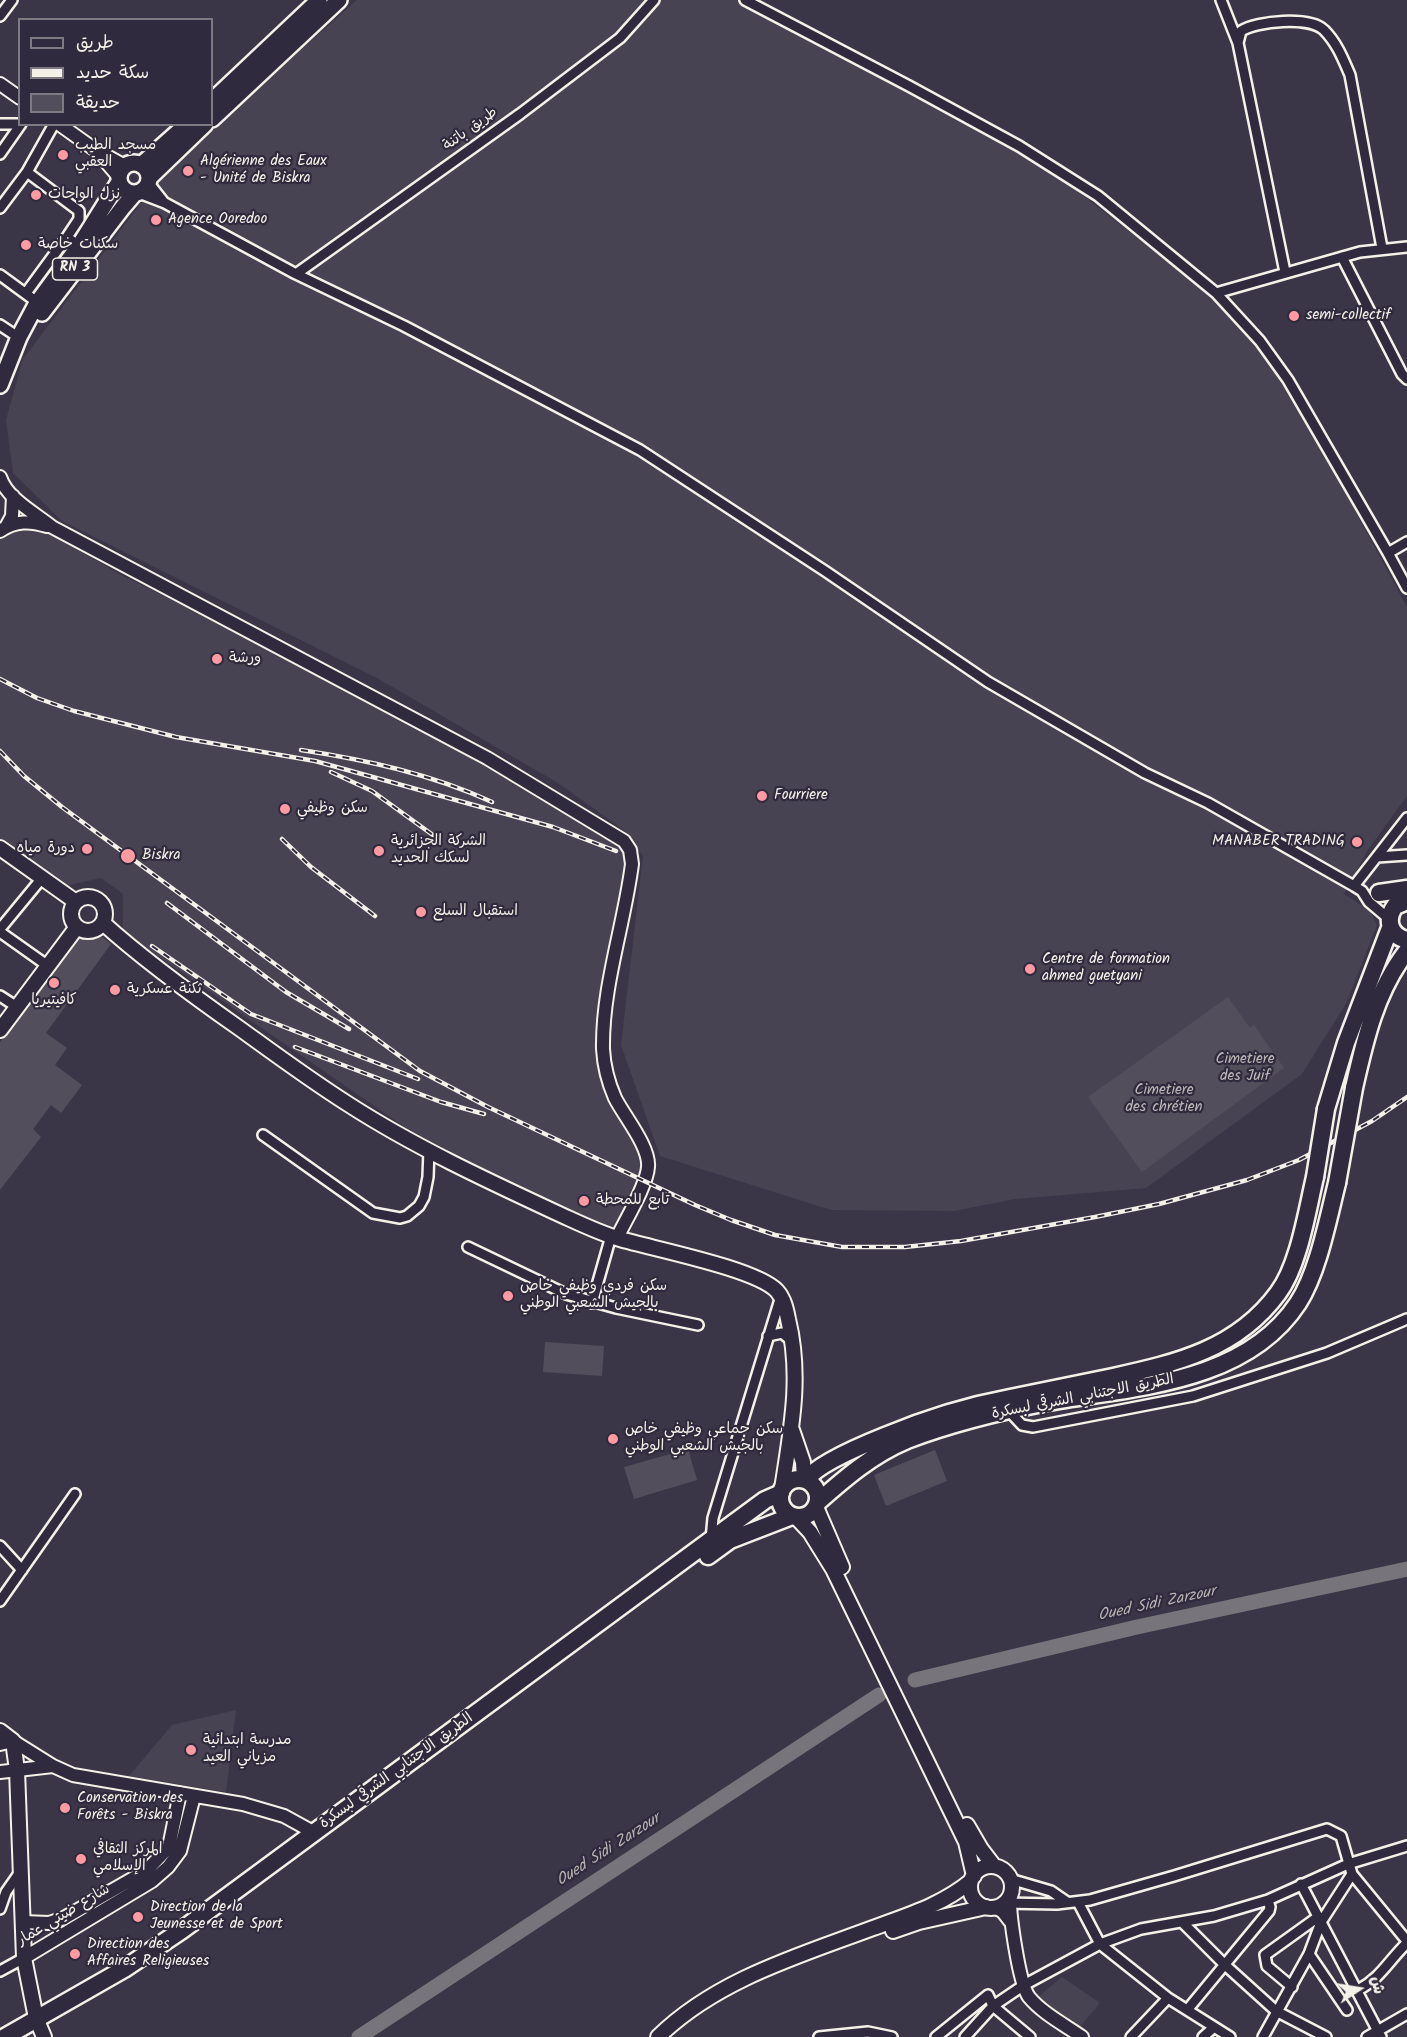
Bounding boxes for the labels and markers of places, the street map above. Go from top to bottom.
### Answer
place label: مسجد الطيب العقبي [75,137,156,172]
marker: مسجد الطيب العقبي [56,148,70,162]
place label: Algérienne des Eaux - Unité de Biskra [200,153,327,188]
marker: Algérienne des Eaux - Unité de Biskra [181,164,195,178]
place label: نزل الواحات [48,186,120,204]
marker: نزل الواحات [29,188,43,202]
place label: Agence Ooredoo [168,211,267,229]
marker: Agence Ooredoo [149,213,163,227]
place label: سكنات خاصة [38,236,118,254]
marker: سكنات خاصة [19,238,33,252]
place label: semi-collectif [1306,307,1391,325]
marker: semi-collectif [1287,309,1301,323]
place label: ورشة [229,650,261,668]
marker: ورشة [210,652,224,666]
place label: Fourriere [774,787,828,805]
marker: Fourriere [755,789,769,803]
place label: سكن وظيفي [297,800,368,818]
marker: سكن وظيفي [278,802,292,816]
place label: الشركة الجزائرية لسكك الحديد [391,833,486,868]
place label: MANABER TRADING [1212,833,1345,851]
marker: MANABER TRADING [1350,835,1364,849]
place label: دورة مياه [17,840,75,858]
marker: دورة مياه [80,842,94,856]
marker: الشركة الجزائرية لسكك الحديد [372,844,386,858]
marker: Biskra [119,847,137,865]
place label: Biskra [142,847,181,865]
place label: استقبال السلع [433,903,518,921]
marker: استقبال السلع [414,905,428,919]
place label: Centre de formation ahmed guetyani [1042,951,1170,986]
marker: Centre de formation ahmed guetyani [1023,962,1037,976]
marker: كافيتيريا [47,976,61,990]
place label: ثكنة عسكرية [127,981,202,999]
marker: ثكنة عسكرية [108,983,122,997]
place label: كافيتيريا [31,992,77,1010]
place label: تابع للمحطة [596,1192,669,1210]
marker: تابع للمحطة [577,1194,591,1208]
place label: سكن فردي وظيفي خاص بالجيش الشعبي الوطني [520,1278,667,1313]
marker: سكن فردي وظيفي خاص بالجيش الشعبي الوطني [501,1289,515,1303]
place label: سكن جماعي وظيفي خاص بالجيش الشعبي الوطني [625,1421,783,1456]
marker: سكن جماعي وظيفي خاص بالجيش الشعبي الوطني [606,1432,620,1446]
place label: مدرسة ابتدائية مزياني العيد [203,1732,292,1767]
marker: مدرسة ابتدائية مزياني العيد [184,1743,198,1757]
place label: Conservation des Forêts - Biskra [77,1790,183,1825]
marker: Conservation des Forêts - Biskra [58,1801,72,1815]
place label: المركز الثقافي الإسلامي [93,1841,162,1876]
marker: المركز الثقافي الإسلامي [74,1852,88,1866]
place label: Direction de la Jeunesse et de Sport [150,1899,283,1934]
marker: Direction de la Jeunesse et de Sport [131,1910,145,1924]
place label: Direction des Affaires Religieuses [87,1936,209,1971]
marker: Direction des Affaires Religieuses [68,1947,82,1961]

